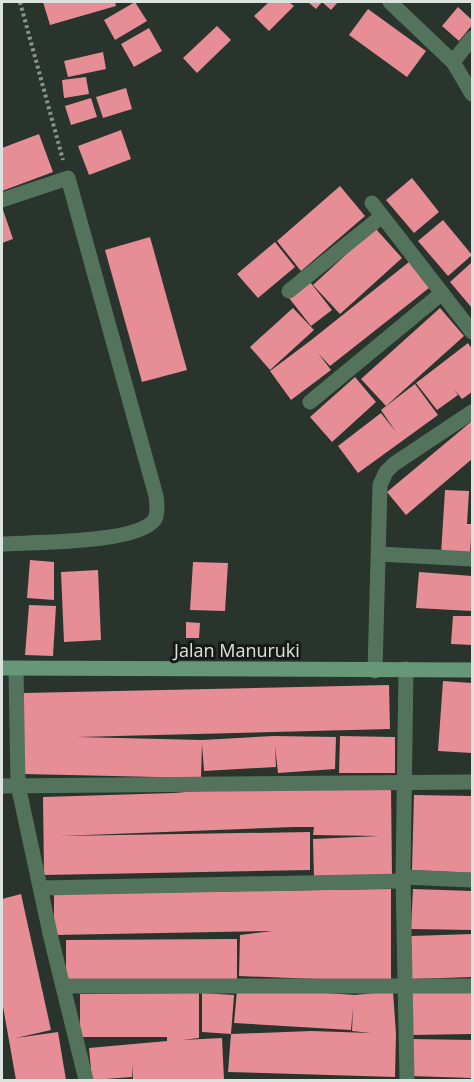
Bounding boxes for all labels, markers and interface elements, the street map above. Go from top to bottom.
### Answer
street label: Jalan Manuruki [172,638,300,662]

